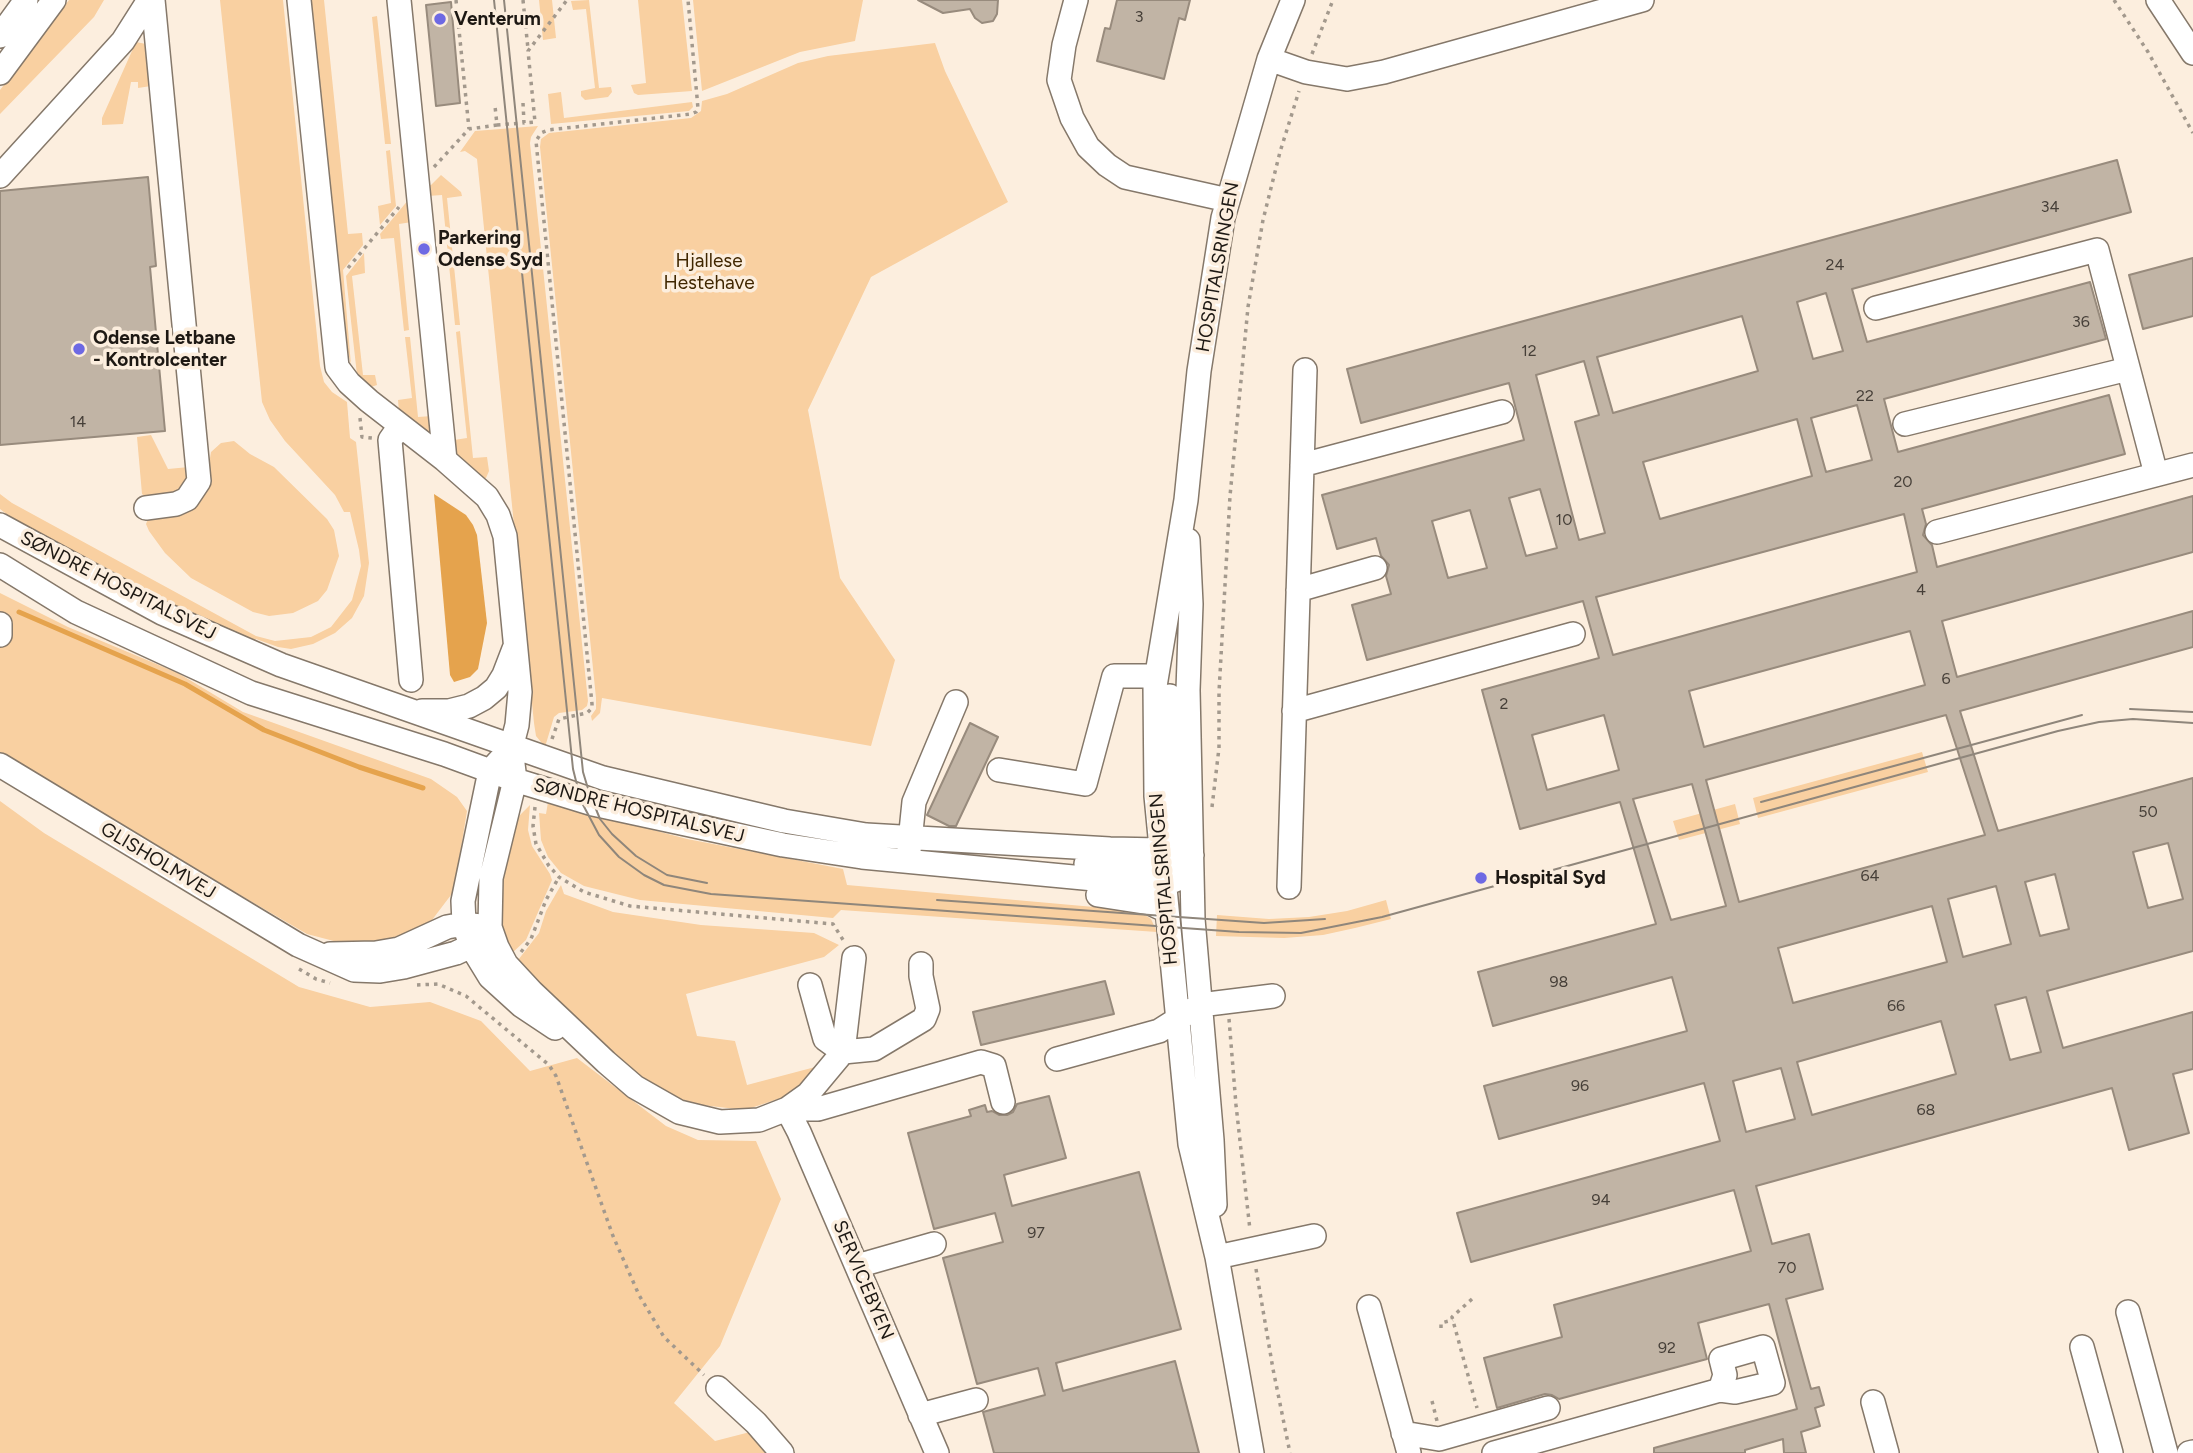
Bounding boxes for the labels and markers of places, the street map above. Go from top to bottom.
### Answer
place label: Venterum [454,8,541,30]
marker: Venterum [432,11,448,27]
place label: Parkering Odense Syd [438,227,543,271]
marker: Parkering Odense Syd [416,241,432,257]
place label: Odense Letbane - Kontrolcenter [93,327,236,371]
marker: Odense Letbane - Kontrolcenter [71,341,87,357]
place label: Hospital Syd [1495,867,1606,889]
marker: Hospital Syd [1473,870,1489,886]

